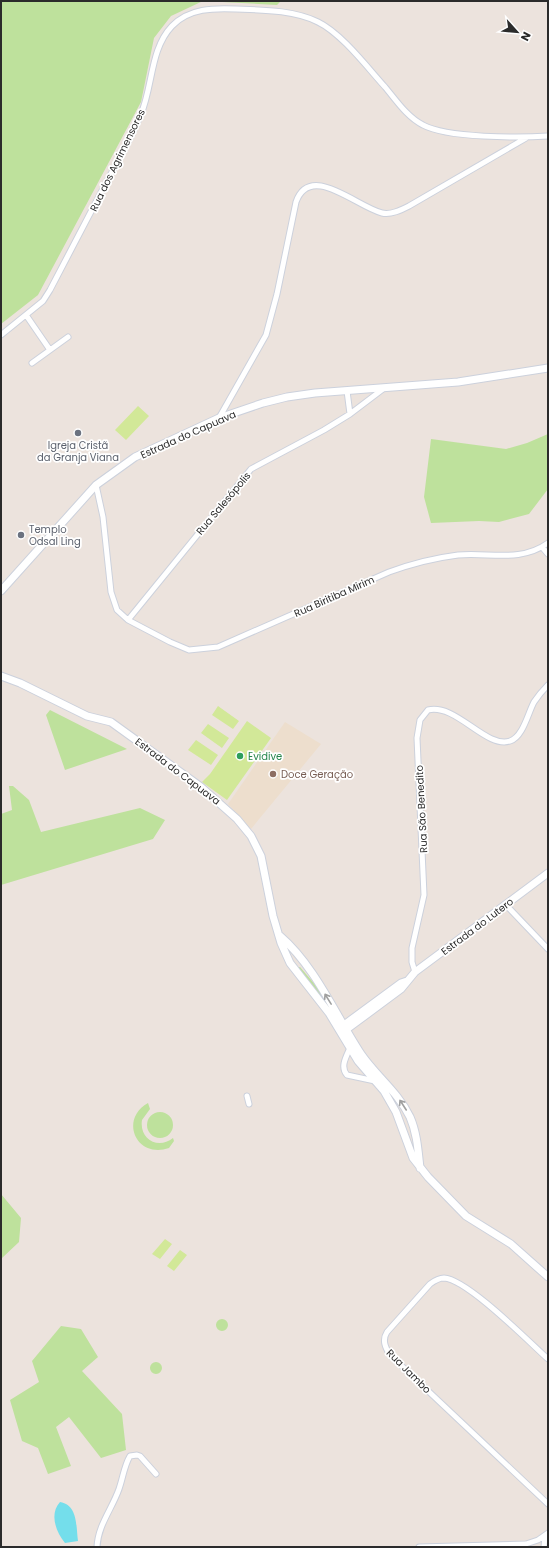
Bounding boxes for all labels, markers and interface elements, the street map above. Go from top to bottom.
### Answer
north arrow [497,12,537,52]
text: N [517,29,535,44]
street label: Rua dos Agrimensores [86,106,149,214]
street label: Estrada do Capuava [138,407,238,462]
marker: Igreja Cristã da Granja Viana [73,428,83,438]
place label: Igreja Cristã da Granja Viana [37,438,119,465]
street label: Rua Salesópolis [193,469,254,538]
place label: Templo Odsal Ling [29,522,81,549]
marker: Templo Odsal Ling [16,530,26,540]
street label: Rua Biritiba Mirim [292,572,377,621]
street label: Estrada do Capuava [132,734,223,808]
place label: Evidive [248,749,282,764]
marker: Evidive [235,751,245,761]
street label: Rua São Benedito [412,765,431,853]
place label: Doce Geração [281,767,353,782]
marker: Doce Geração [268,769,278,779]
street label: Estrada do Lutero [438,894,517,959]
one-way arrow [324,994,332,1005]
one-way arrow [398,1099,406,1111]
street label: Rua Jambo [383,1346,434,1397]

